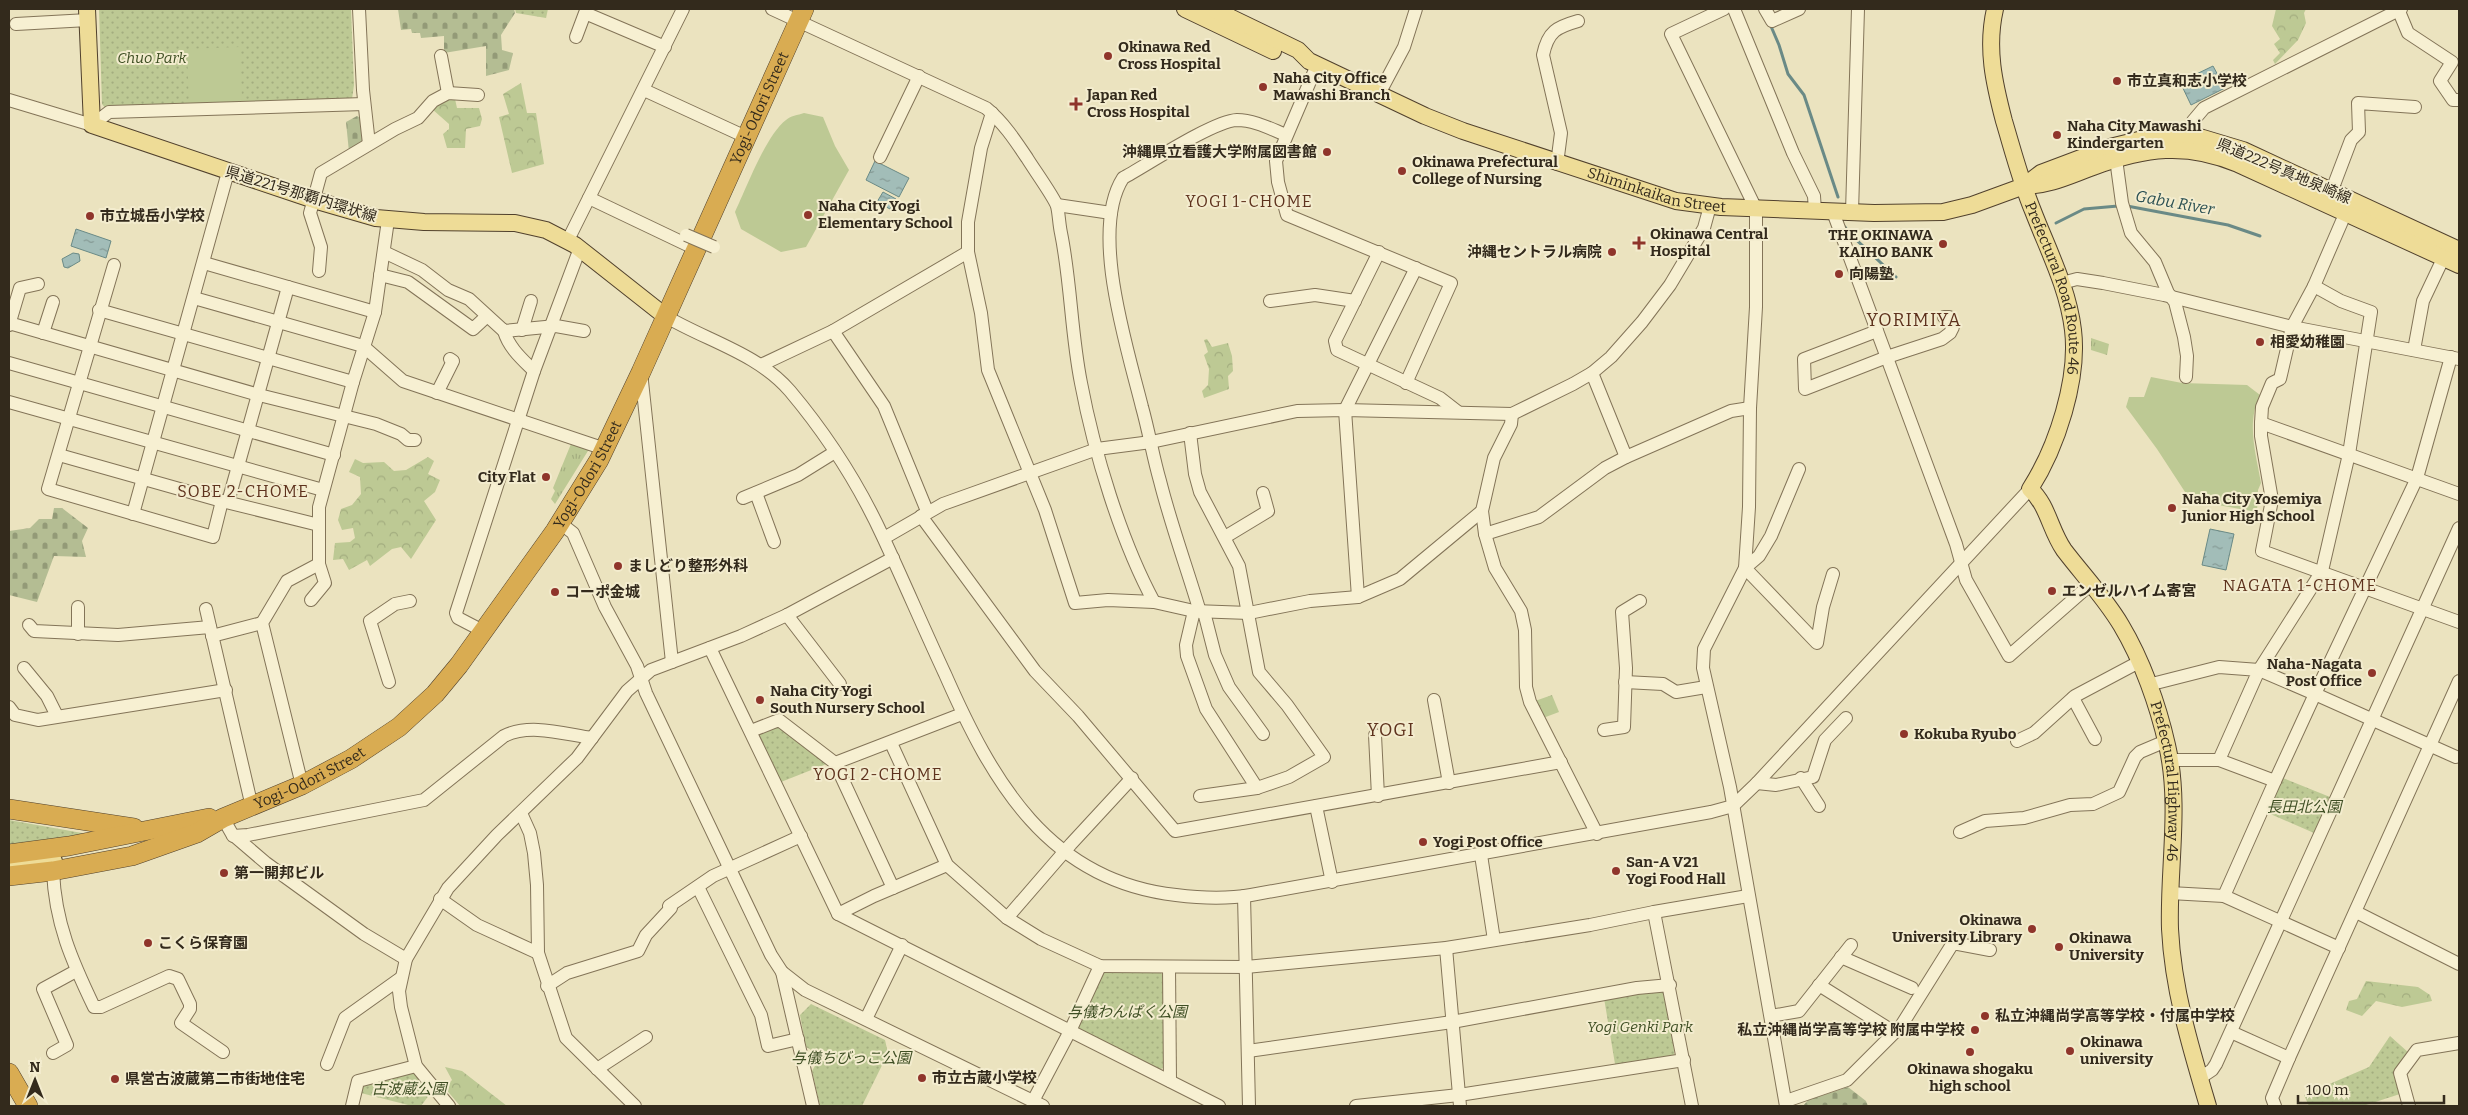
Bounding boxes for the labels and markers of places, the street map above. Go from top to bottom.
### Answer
place label: Okinawa Red Cross Hospital [1118,38,1221,73]
marker: Okinawa Red Cross Hospital [1102,50,1114,62]
place label: Naha City Office Mawashi Branch [1273,69,1391,104]
place label: 市立真和志小学校 [2127,72,2247,90]
marker: 市立真和志小学校 [2111,75,2123,87]
marker: Naha City Office Mawashi Branch [1257,81,1269,93]
place label: Japan Red Cross Hospital [1086,86,1190,121]
marker: Japan Red Cross Hospital [1069,97,1083,111]
place label: Naha City Mawashi Kindergarten [2067,117,2202,152]
marker: Naha City Mawashi Kindergarten [2051,129,2063,141]
place label: 沖縄県立看護大学附属図書館 [1122,143,1317,161]
marker: 沖縄県立看護大学附属図書館 [1321,146,1333,158]
place label: Okinawa Prefectural College of Nursing [1412,153,1558,188]
marker: Okinawa Prefectural College of Nursing [1396,165,1408,177]
place label: Naha City Yogi Elementary School [818,197,953,232]
place label: 市立城岳小学校 [100,207,205,225]
marker: Naha City Yogi Elementary School [802,209,814,221]
marker: 市立城岳小学校 [84,210,96,222]
place label: Okinawa Central Hospital [1650,225,1768,260]
place label: THE OKINAWA KAIHO BANK [1828,226,1933,261]
marker: Okinawa Central Hospital [1632,236,1646,250]
marker: THE OKINAWA KAIHO BANK [1937,238,1949,250]
place label: 沖縄セントラル病院 [1467,243,1602,261]
marker: 沖縄セントラル病院 [1606,246,1618,258]
place label: 向陽塾 [1849,265,1894,283]
marker: 向陽塾 [1833,268,1845,280]
place label: 相愛幼稚園 [2270,333,2345,351]
marker: 相愛幼稚園 [2254,336,2266,348]
place label: City Flat [478,468,536,486]
marker: City Flat [540,471,552,483]
place label: Naha City Yosemiya Junior High School [2181,490,2322,525]
marker: Naha City Yosemiya Junior High School [2166,502,2178,514]
place label: ましどり整形外科 [628,557,748,575]
marker: ましどり整形外科 [612,560,624,572]
place label: エンゼルハイム寄宮 [2062,582,2196,600]
place label: コーポ金城 [565,583,640,601]
marker: エンゼルハイム寄宮 [2046,585,2058,597]
marker: コーポ金城 [549,586,561,598]
place label: Naha-Nagata Post Office [2267,655,2363,690]
marker: Naha-Nagata Post Office [2366,667,2378,679]
place label: Naha City Yogi South Nursery School [770,682,925,717]
marker: Naha City Yogi South Nursery School [754,694,766,706]
place label: Kokuba Ryubo [1914,725,2017,743]
marker: Kokuba Ryubo [1898,728,1910,740]
place label: Yogi Post Office [1433,833,1543,851]
marker: Yogi Post Office [1417,836,1429,848]
place label: San-A V21 Yogi Food Hall [1626,853,1726,888]
place label: 第一開邦ビル [234,864,324,882]
marker: San-A V21 Yogi Food Hall [1610,865,1622,877]
marker: 第一開邦ビル [218,867,230,879]
place label: Okinawa University Library [1892,911,2023,946]
marker: Okinawa University Library [2026,923,2038,935]
place label: Okinawa University [2069,929,2144,964]
place label: こくら保育園 [158,934,248,952]
marker: こくら保育園 [142,937,154,949]
marker: Okinawa University [2053,941,2065,953]
place label: 私立沖縄尚学高等学校・付属中学校 [1995,1007,2235,1025]
marker: 私立沖縄尚学高等学校・付属中学校 [1979,1010,1991,1022]
place label: 私立沖縄尚学高等学校 附属中学校 [1737,1021,1965,1039]
marker: 私立沖縄尚学高等学校 附属中学校 [1969,1024,1981,1036]
place label: Okinawa university [2080,1033,2154,1068]
marker: Okinawa university [2064,1045,2076,1057]
marker: Okinawa shogaku high school [1964,1046,1976,1058]
place label: Okinawa shogaku high school [1907,1060,2034,1095]
place label: 市立古蔵小学校 [932,1069,1037,1087]
place label: 県営古波蔵第二市街地住宅 [125,1070,305,1088]
marker: 市立古蔵小学校 [916,1072,928,1084]
marker: 県営古波蔵第二市街地住宅 [109,1073,121,1085]

